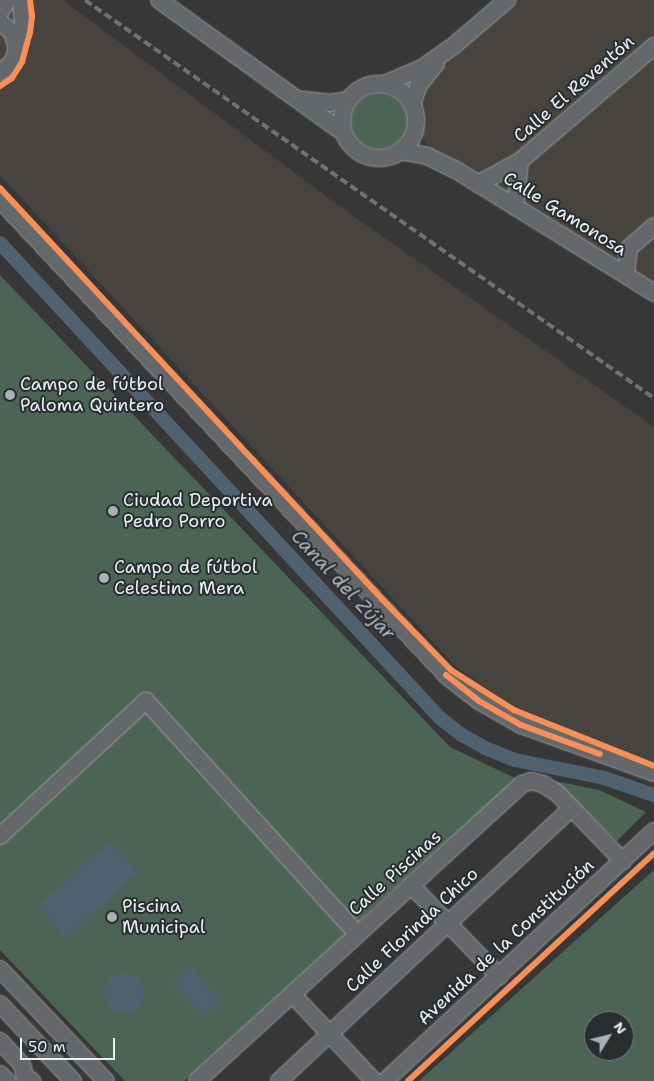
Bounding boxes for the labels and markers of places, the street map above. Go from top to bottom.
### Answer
place label: Campo de fútbol Paloma Quintero [20,374,164,416]
marker: Campo de fútbol Paloma Quintero [4,389,16,401]
place label: Ciudad Deportiva Pedro Porro [123,490,273,532]
marker: Ciudad Deportiva Pedro Porro [107,505,119,517]
place label: Campo de fútbol Celestino Mera [114,557,257,600]
marker: Campo de fútbol Celestino Mera [98,572,110,584]
place label: Piscina Municipal [122,896,205,939]
marker: Piscina Municipal [106,911,118,923]

